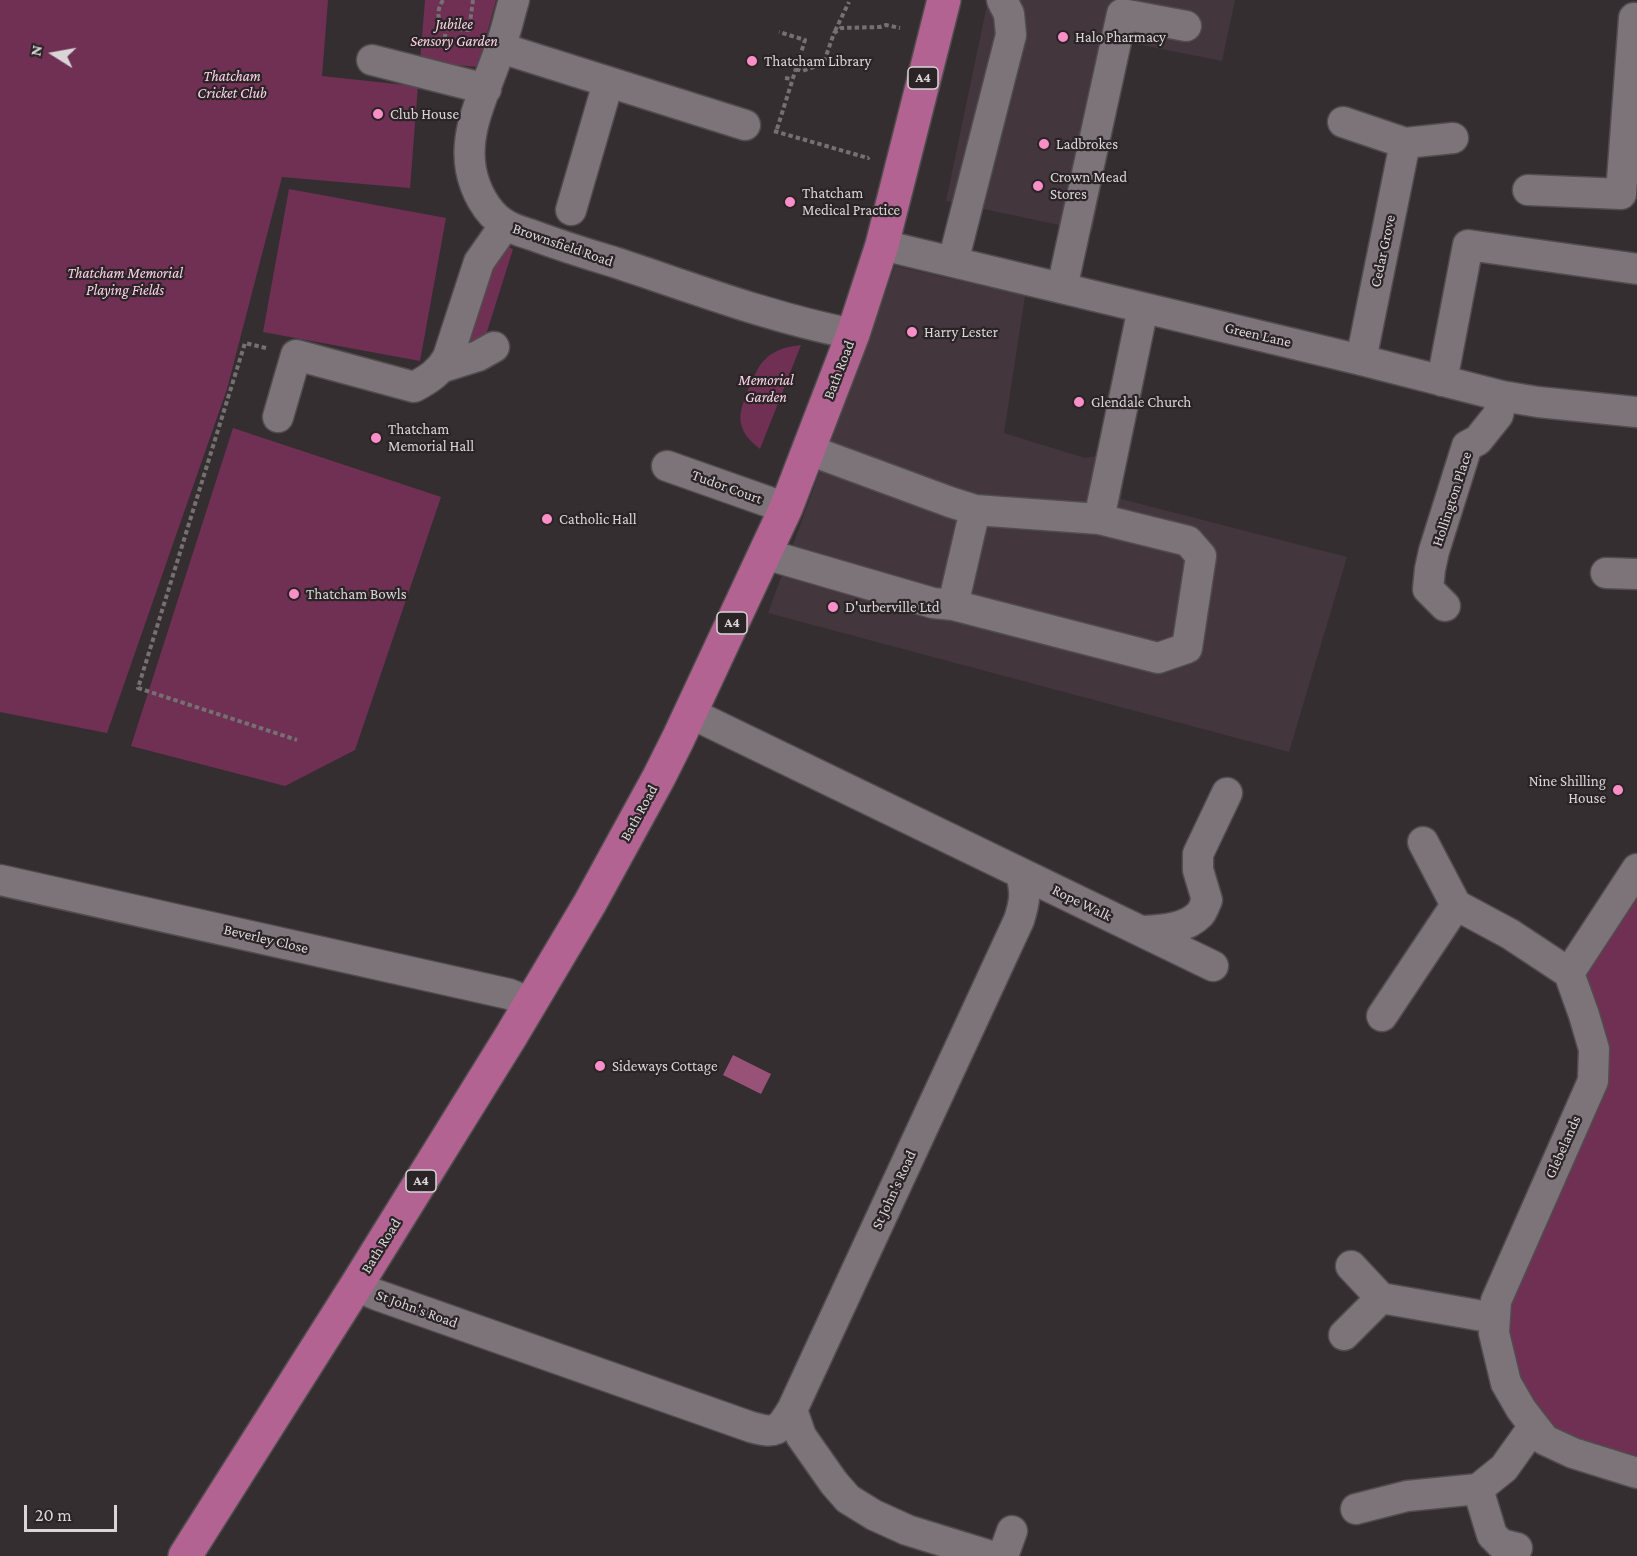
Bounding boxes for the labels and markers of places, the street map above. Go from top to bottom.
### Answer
place label: Halo Pharmacy [1075,28,1166,46]
marker: Halo Pharmacy [1056,30,1070,44]
place label: Thatcham Library [764,52,871,70]
marker: Thatcham Library [745,54,759,68]
place label: Club House [390,105,459,123]
marker: Club House [371,107,385,121]
place label: Ladbrokes [1056,135,1118,153]
marker: Ladbrokes [1037,137,1051,151]
place label: Crown Mead Stores [1050,168,1127,203]
marker: Crown Mead Stores [1031,179,1045,193]
place label: Thatcham Medical Practice [802,184,900,219]
marker: Thatcham Medical Practice [783,195,797,209]
place label: Harry Lester [924,323,998,341]
marker: Harry Lester [905,325,919,339]
place label: Glendale Church [1091,393,1191,411]
marker: Glendale Church [1072,395,1086,409]
place label: Thatcham Memorial Hall [388,420,474,455]
marker: Thatcham Memorial Hall [369,431,383,445]
place label: Catholic Hall [559,510,637,528]
marker: Catholic Hall [540,512,554,526]
place label: Thatcham Bowls [306,585,407,603]
marker: Thatcham Bowls [287,587,301,601]
place label: D'urberville Ltd [845,598,940,616]
marker: D'urberville Ltd [826,600,840,614]
place label: Nine Shilling House [1529,772,1606,807]
marker: Nine Shilling House [1611,783,1625,797]
place label: Sideways Cottage [612,1057,717,1075]
marker: Sideways Cottage [593,1059,607,1073]

